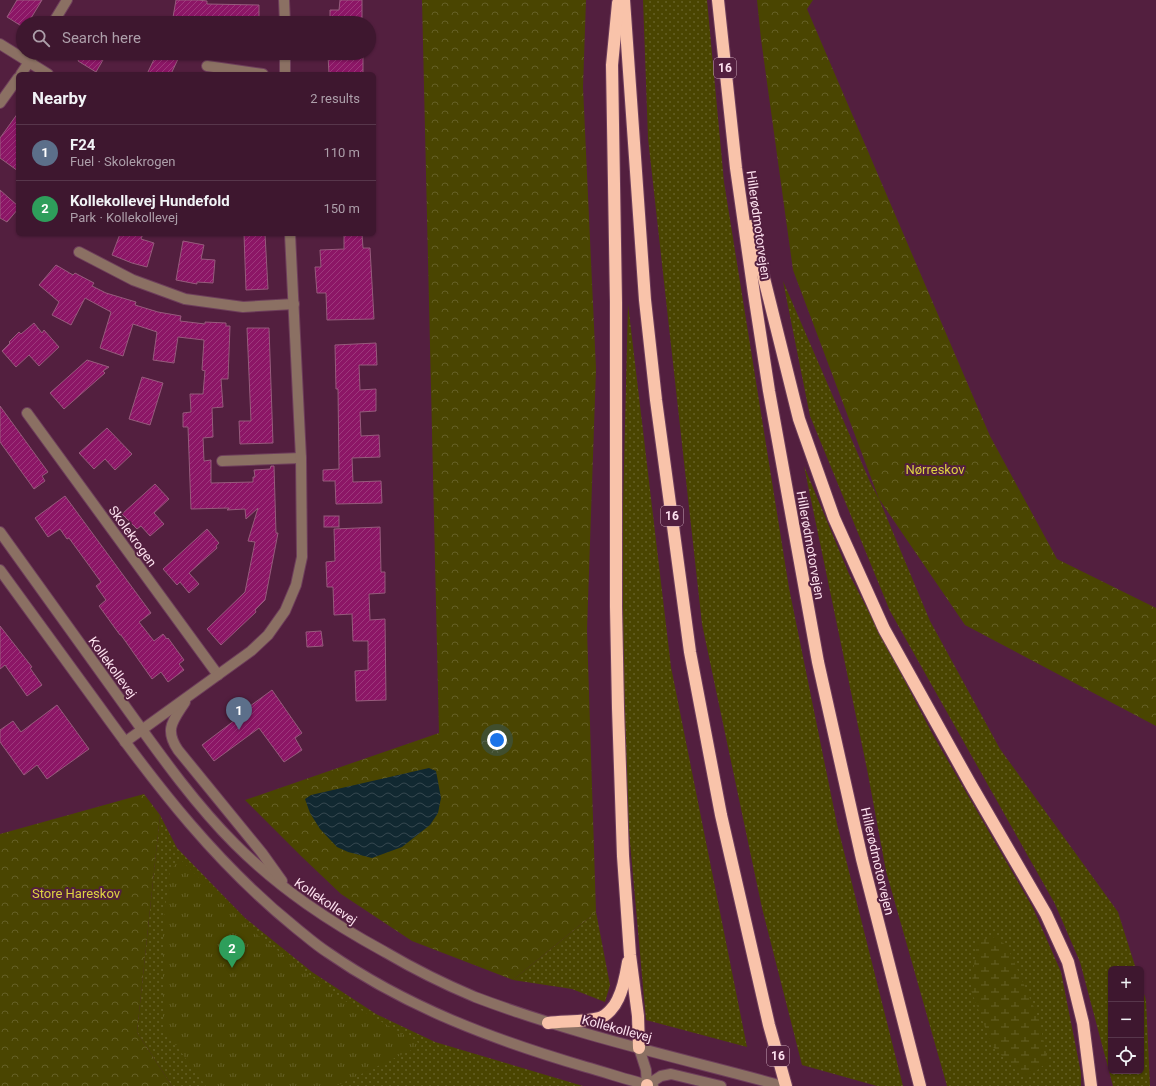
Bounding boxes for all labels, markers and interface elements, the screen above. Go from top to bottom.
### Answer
search box [16,16,376,60]
icon: search [30,27,52,49]
text: Search here [62,29,141,47]
road number: 16 [714,58,736,78]
text: Nearby [32,88,87,108]
text: 2 results [310,91,360,106]
text: F24 [70,136,95,154]
text: 1 [41,145,49,160]
text: 110 m [323,145,360,160]
text: Fuel · Skolekrogen [70,154,176,169]
street label: Hillerødmotorvejen [743,170,774,281]
text: Kollekollevej Hundefold [70,192,230,210]
text: 2 [41,201,49,216]
text: 150 m [323,201,360,216]
text: Park · Kollekollevej [70,210,178,225]
park label: Nørreskov [905,462,965,477]
street label: Hillerødmotorvejen [794,490,827,601]
street label: Skolekrogen [106,503,160,570]
road number: 16 [661,506,683,526]
street label: Kollekollevej [85,634,140,701]
pin: 1 [226,697,252,730]
your location [487,730,507,750]
street label: Hillerødmotorvejen [858,806,897,916]
street label: Kollekollevej [292,875,360,928]
park label: Store Hareskov [32,886,121,901]
pin: 2 [219,935,245,968]
map controls [1108,966,1144,1074]
button: + [1108,966,1144,1002]
button: − [1108,1002,1144,1038]
street label: Kollekollevej [580,1012,654,1045]
button: locate [1108,1038,1144,1074]
road number: 16 [767,1046,789,1066]

